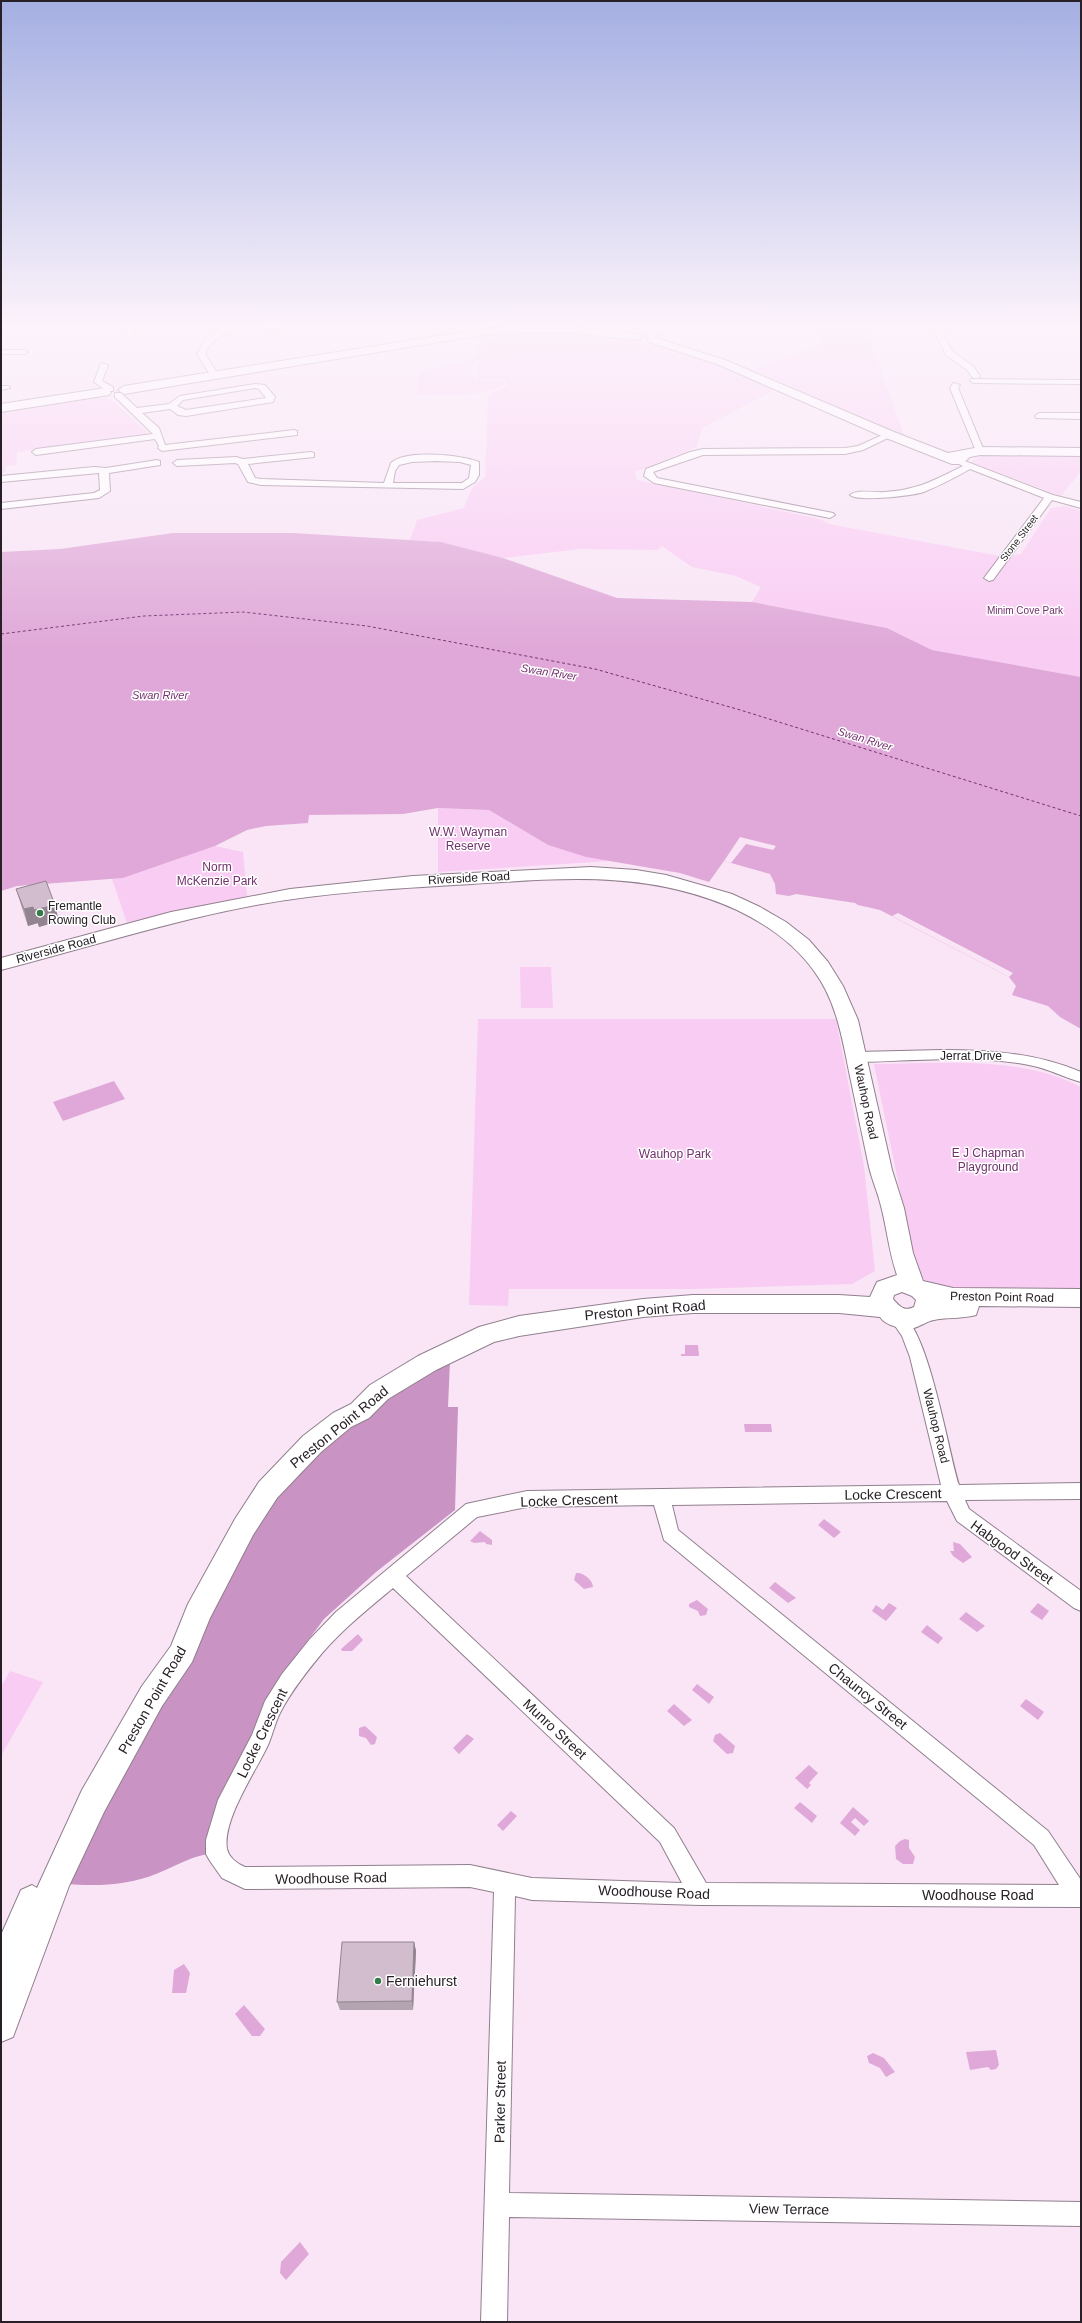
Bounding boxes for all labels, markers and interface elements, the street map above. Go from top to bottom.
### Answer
street label: Stone Street [998,512,1040,564]
park label: Minim Cove Park [987,605,1064,616]
water label: Swan River [520,662,579,683]
water label: Swan River [132,689,189,701]
water label: Swan River [836,725,895,753]
park label: W.W. Wayman Reserve [429,825,507,853]
park label: Norm McKenzie Park [177,860,258,888]
street label: Riverside Road [428,869,510,887]
place label: Fremantle Rowing Club [48,899,116,927]
marker: Fremantle Rowing Club [35,908,45,918]
street label: Riverside Road [15,932,97,966]
street label: Jerrat Drive [940,1049,1002,1063]
street label: Wauhop Road [851,1063,881,1141]
park label: E J Chapman Playground [952,1146,1024,1174]
park label: Wauhop Park [639,1147,712,1161]
street label: Preston Point Road [950,1289,1054,1305]
street label: Preston Point Road [584,1297,706,1323]
street label: Preston Point Road [287,1383,391,1471]
street label: Wauhop Road [920,1387,952,1465]
street label: Locke Crescent [844,1485,942,1503]
street label: Locke Crescent [520,1490,618,1510]
street label: Habgood Street [968,1517,1056,1587]
street label: Preston Point Road [115,1643,189,1757]
street label: Chauncy Street [825,1659,911,1733]
street label: Locke Crescent [233,1686,291,1780]
street label: Munro Street [520,1696,590,1763]
street label: Woodhouse Road [275,1869,387,1887]
street label: Woodhouse Road [598,1882,710,1902]
street label: Woodhouse Road [922,1887,1034,1903]
place label: Ferniehurst [386,1973,457,1989]
marker: Ferniehurst [373,1976,383,1986]
street label: Parker Street [491,2061,509,2143]
street label: View Terrace [749,2200,830,2218]

